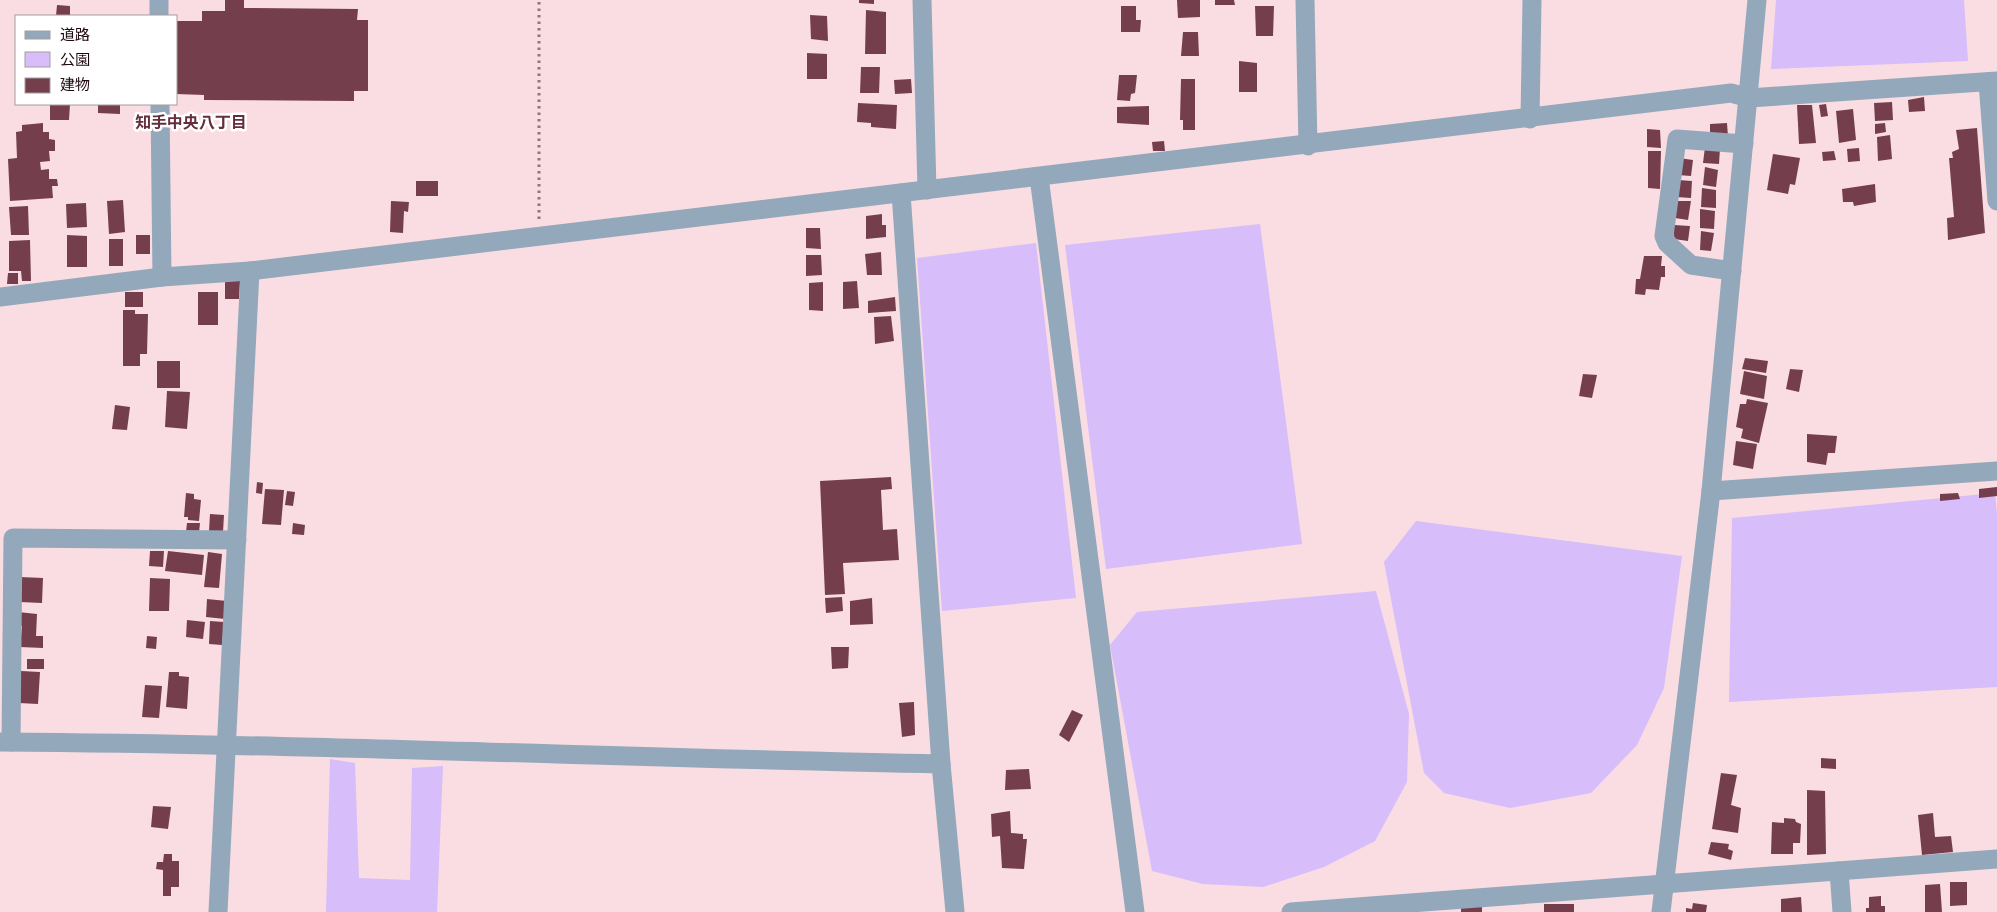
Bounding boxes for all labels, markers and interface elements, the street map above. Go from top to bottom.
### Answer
legend [15,15,178,105]
text: 道路 [60,26,90,43]
text: 公園 [60,51,90,68]
text: 建物 [60,76,90,93]
district label: 知手中央八丁目 [135,113,247,131]

